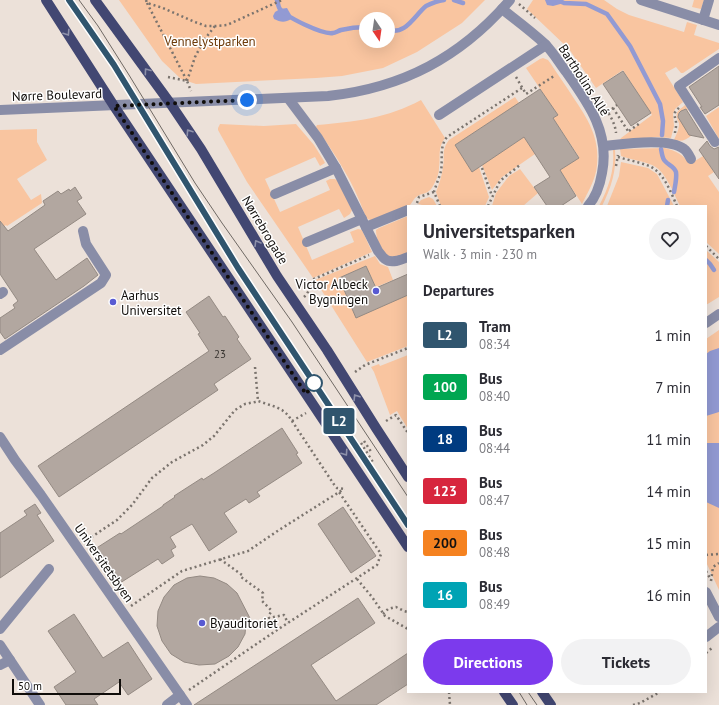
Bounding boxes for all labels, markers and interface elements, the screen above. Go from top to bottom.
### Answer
north arrow [359,12,395,48]
map controls [359,12,395,48]
one-way arrow [62,29,70,36]
park label: Vennelystparken [163,33,256,50]
street label: Bartholins Allé [555,41,613,119]
one-way arrow [145,69,152,76]
street label: Nørre Boulevard [12,85,102,105]
your location [237,90,257,110]
one-way arrow [187,129,194,136]
street label: Nørrebrogade [238,193,292,267]
button: heart [649,218,691,260]
text: Universitetsparken [423,219,575,243]
one-way arrow [255,240,262,247]
text: Walk · 3 min · 230 m [423,246,537,263]
place label: Victor Albeck Bygningen [295,276,369,308]
text: Departures [423,281,494,300]
marker: Victor Albeck Bygningen [371,286,381,296]
place label: Aarhus Universitet [121,287,182,319]
marker: Aarhus Universitet [108,297,118,307]
text: Tram [479,317,511,336]
text: L2 [437,326,453,344]
text: 1 min [654,326,691,345]
text: 08:34 [479,336,510,353]
house number: 23 [214,347,226,361]
text: Bus [479,369,502,388]
unlabelled marker [305,374,323,392]
text: 100 [433,378,457,396]
text: 7 min [655,378,691,397]
text: 08:40 [479,388,510,405]
one-way arrow [354,394,361,401]
line badge: L2 [321,408,357,434]
text: L2 [331,412,347,430]
text: Bus [479,421,502,440]
text: 18 [437,430,453,448]
text: 11 min [646,430,691,449]
text: 08:44 [479,440,510,457]
one-way arrow [340,449,348,456]
text: Bus [479,473,502,492]
text: 123 [433,482,457,500]
text: 14 min [646,482,691,501]
text: 08:47 [479,492,510,509]
street label: Universitetsbyen [71,520,137,606]
text: Bus [479,525,502,544]
text: 200 [433,534,457,552]
text: 15 min [646,534,691,553]
text: 08:48 [479,544,510,561]
text: Bus [479,577,502,596]
text: 16 [437,586,453,604]
text: 16 min [646,586,691,605]
text: 08:49 [479,596,510,613]
place label: Byauditoriet [210,615,278,632]
marker: Byauditoriet [197,618,207,628]
button: Directions [423,639,553,685]
button: Tickets [561,639,691,685]
scale bar [12,677,121,696]
text: 50 m [18,679,42,693]

